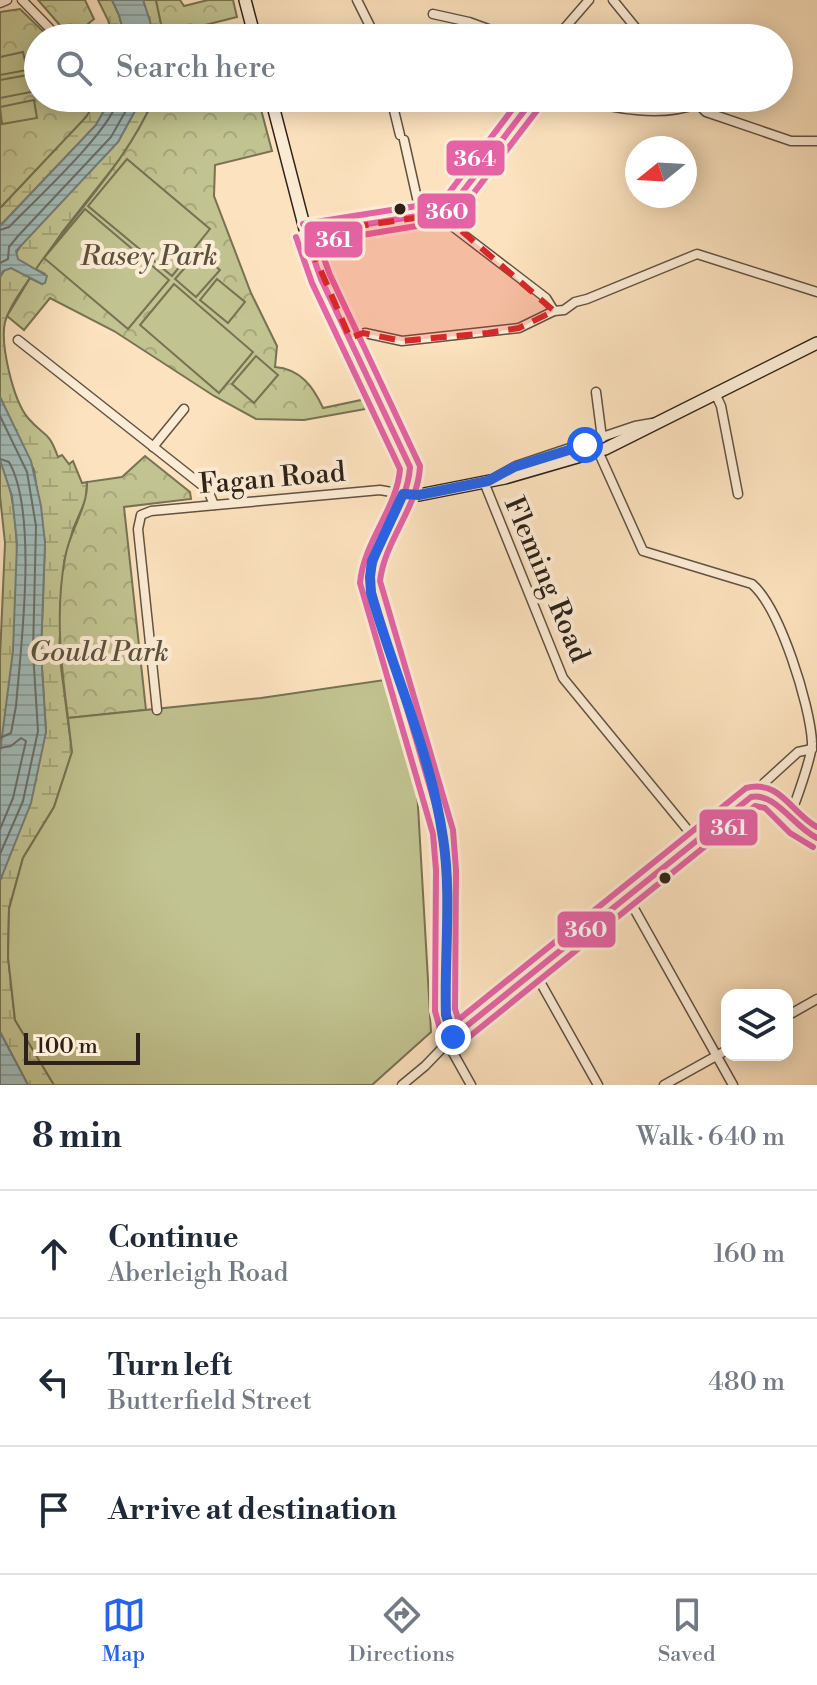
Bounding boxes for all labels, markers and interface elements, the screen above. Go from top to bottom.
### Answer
search box [24,24,793,112]
icon: search [52,46,96,90]
text: Search here [116,49,276,87]
north arrow [625,136,697,208]
line badge: 364 [445,139,506,177]
text: 364 [454,146,496,173]
line badge: 360 [416,192,477,230]
text: 360 [425,199,469,226]
unlabelled marker [392,201,408,217]
line badge: 361 [303,220,364,259]
text: 361 [315,227,353,254]
park label: Rasey Park [80,239,217,274]
route start [567,427,603,463]
street label: Fagan Road [197,455,347,502]
street label: Fleming Road [496,492,597,668]
park label: Gould Park [29,635,169,670]
line badge: 361 [698,808,759,847]
text: 361 [710,815,748,842]
unlabelled marker [657,870,673,886]
line badge: 360 [556,910,617,949]
text: 360 [564,917,608,944]
map controls [721,989,793,1061]
button: layers [721,989,793,1061]
route end [435,1019,471,1055]
scale bar [24,1029,140,1065]
text: 100 m [36,1033,98,1060]
text: 8 min [32,1116,122,1158]
text: Walk · 640 m [637,1121,785,1153]
text: Continue [108,1219,239,1257]
icon: ahead [32,1232,76,1276]
text: 160 m [714,1238,785,1270]
text: Aberleigh Road [108,1257,288,1289]
text: Turn left [108,1347,232,1385]
icon: left [32,1360,76,1404]
text: 480 m [708,1366,785,1398]
text: Butterfield Street [108,1385,312,1417]
icon: arrive [32,1488,76,1532]
text: Arrive at destination [108,1491,397,1529]
tab: Map [102,1593,146,1668]
tab: Directions [349,1593,455,1668]
tab: Saved [658,1593,715,1668]

